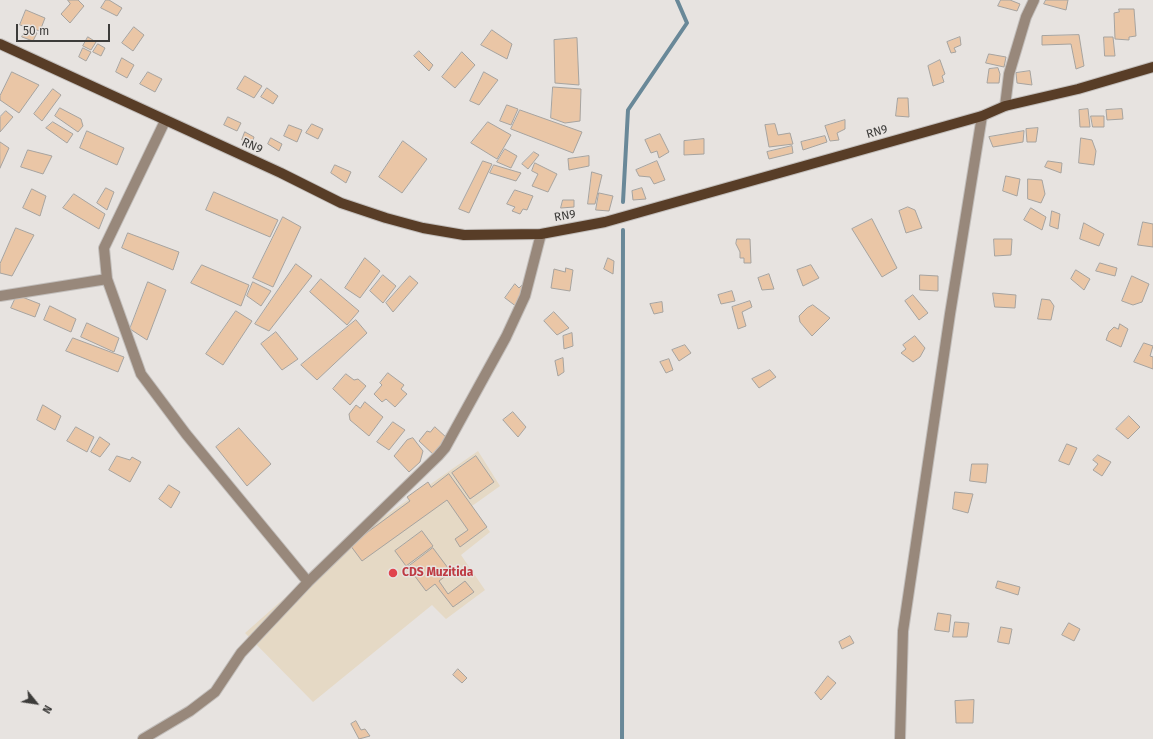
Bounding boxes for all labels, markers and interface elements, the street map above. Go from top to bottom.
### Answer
scale bar [18,16,112,42]
text: 50 m [23,24,49,38]
street label: RN9 [865,122,889,142]
street label: RN9 [239,135,265,157]
street label: RN9 [553,207,577,225]
place label: CDS Muzitida [402,566,473,580]
marker: CDS Muzitida [387,567,399,579]
north arrow [16,683,56,723]
text: N [39,703,54,716]

